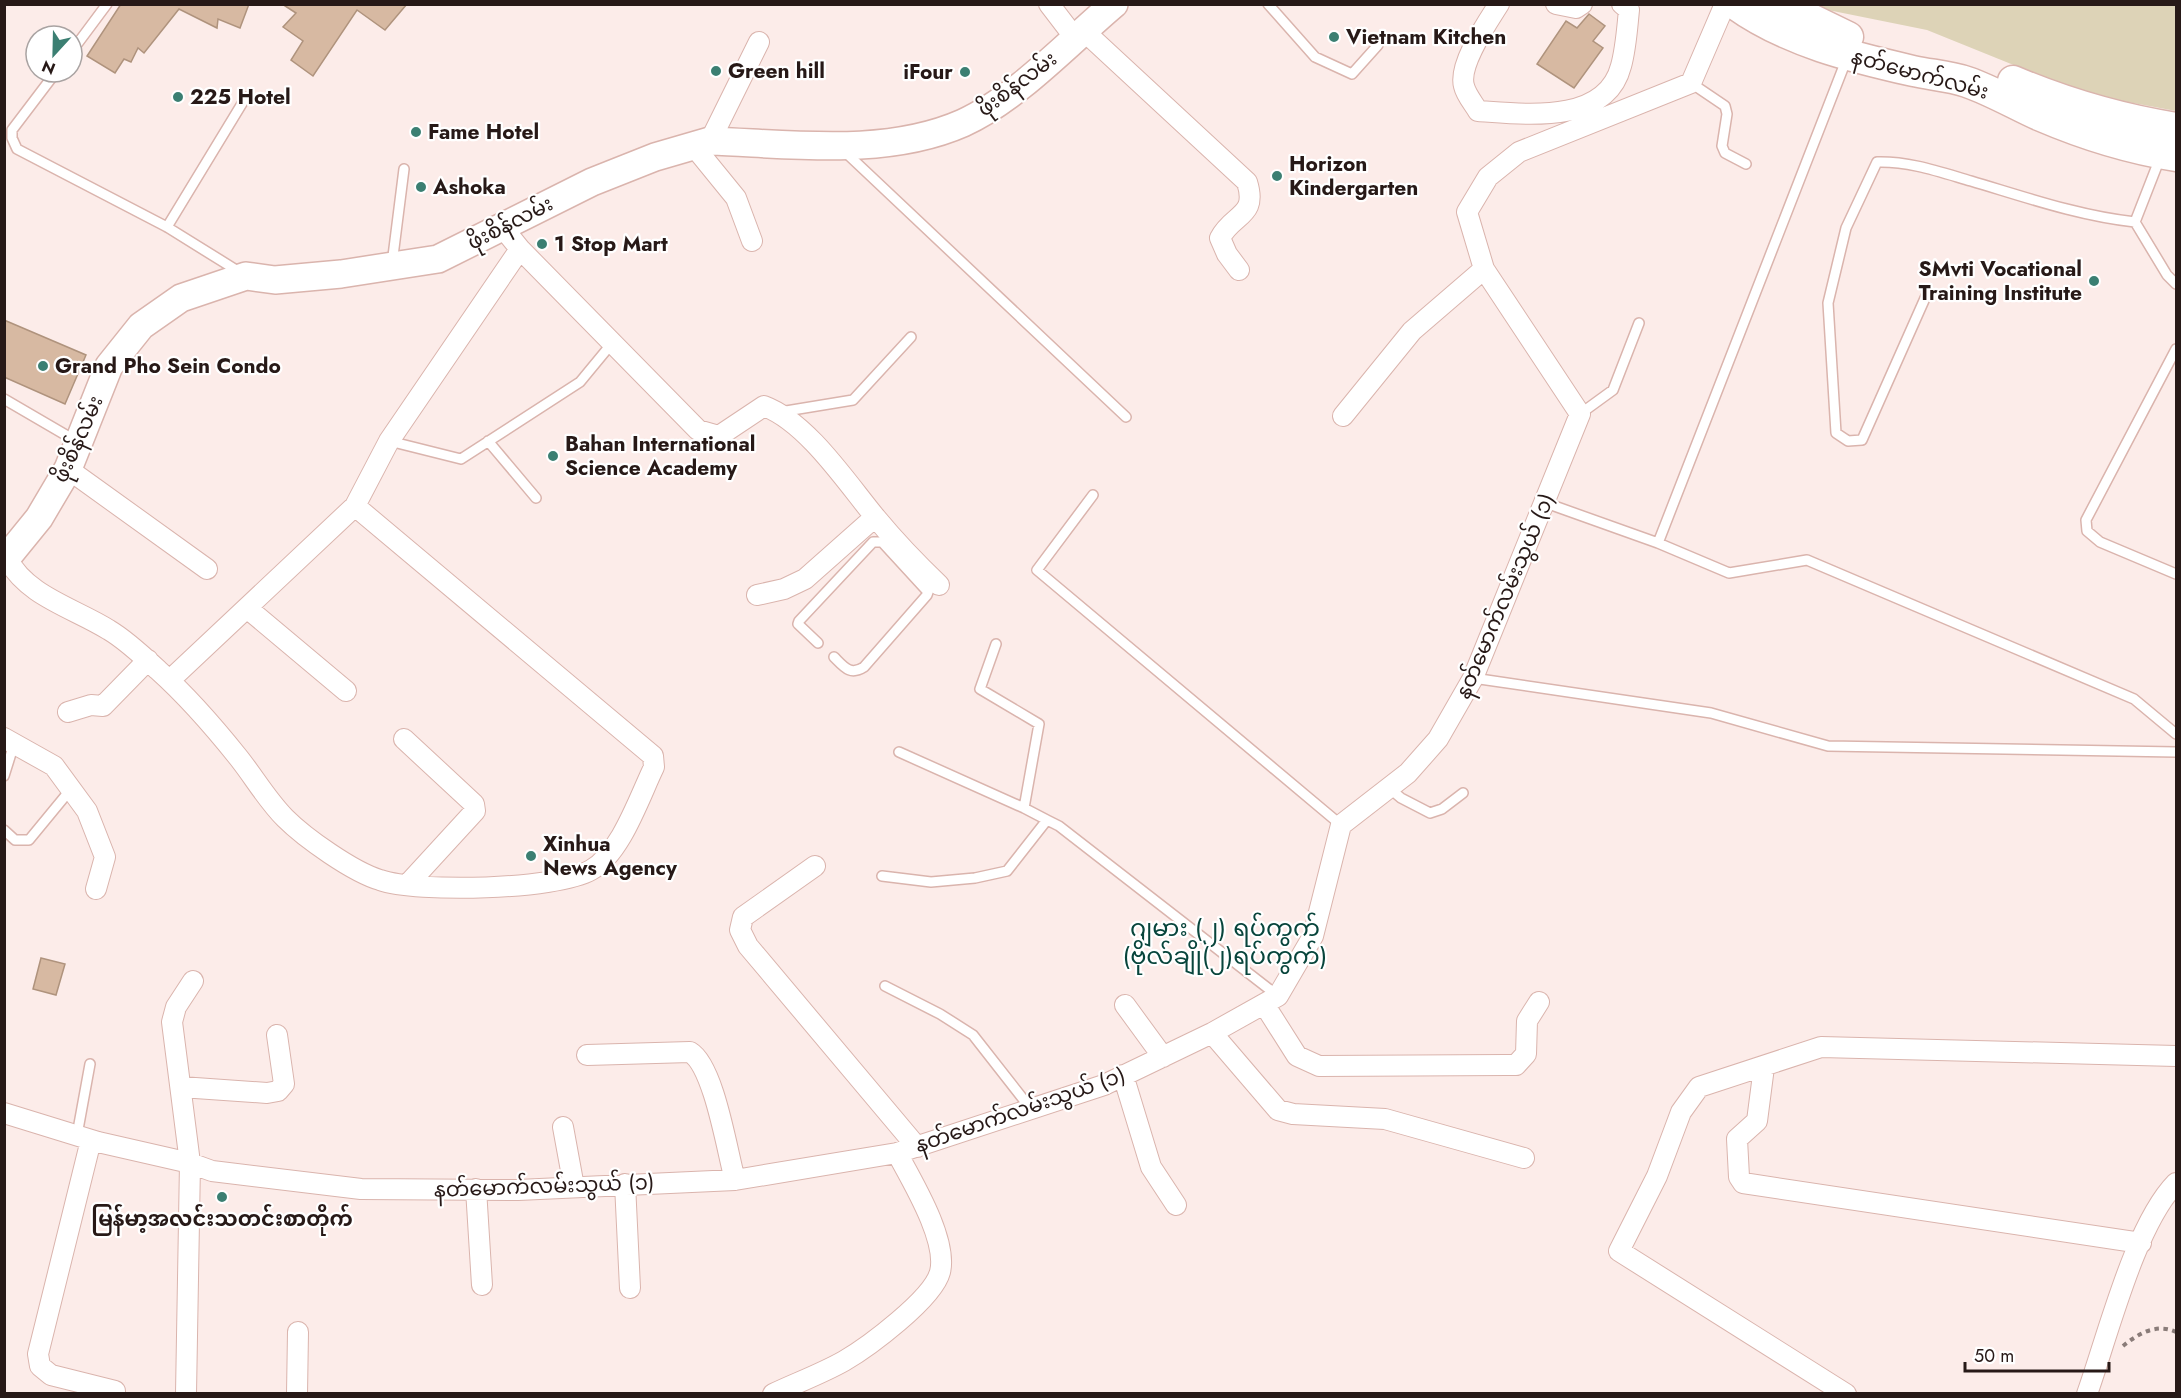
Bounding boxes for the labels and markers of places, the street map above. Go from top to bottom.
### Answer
place label: Vietnam Kitchen [1345,22,1506,52]
marker: Vietnam Kitchen [1327,30,1341,44]
place label: Green hill [728,56,825,86]
place label: iFour [903,57,953,87]
marker: Green hill [709,64,723,78]
marker: iFour [958,65,972,79]
place label: 225 Hotel [190,82,291,112]
marker: 225 Hotel [171,90,185,104]
place label: Fame Hotel [428,117,539,147]
marker: Fame Hotel [409,125,423,139]
place label: Horizon Kindergarten [1289,149,1418,203]
marker: Horizon Kindergarten [1270,169,1284,183]
place label: Ashoka [432,172,506,202]
marker: Ashoka [414,180,428,194]
place label: 1 Stop Mart [554,229,668,259]
marker: 1 Stop Mart [535,237,549,251]
place label: SMvti Vocational Training Institute [1919,254,2082,308]
marker: SMvti Vocational Training Institute [2087,274,2101,288]
place label: Grand Pho Sein Condo [55,351,281,381]
marker: Grand Pho Sein Condo [36,359,50,373]
place label: Bahan International Science Academy [565,429,755,483]
marker: Bahan International Science Academy [546,449,560,463]
place label: Xinhua News Agency [543,829,678,883]
marker: Xinhua News Agency [524,849,538,863]
marker: မြန်မာ့အလင်းသတင်းစာတိုက် [215,1190,229,1204]
place label: မြန်မာ့အလင်းသတင်းစာတိုက် [91,1203,353,1236]

